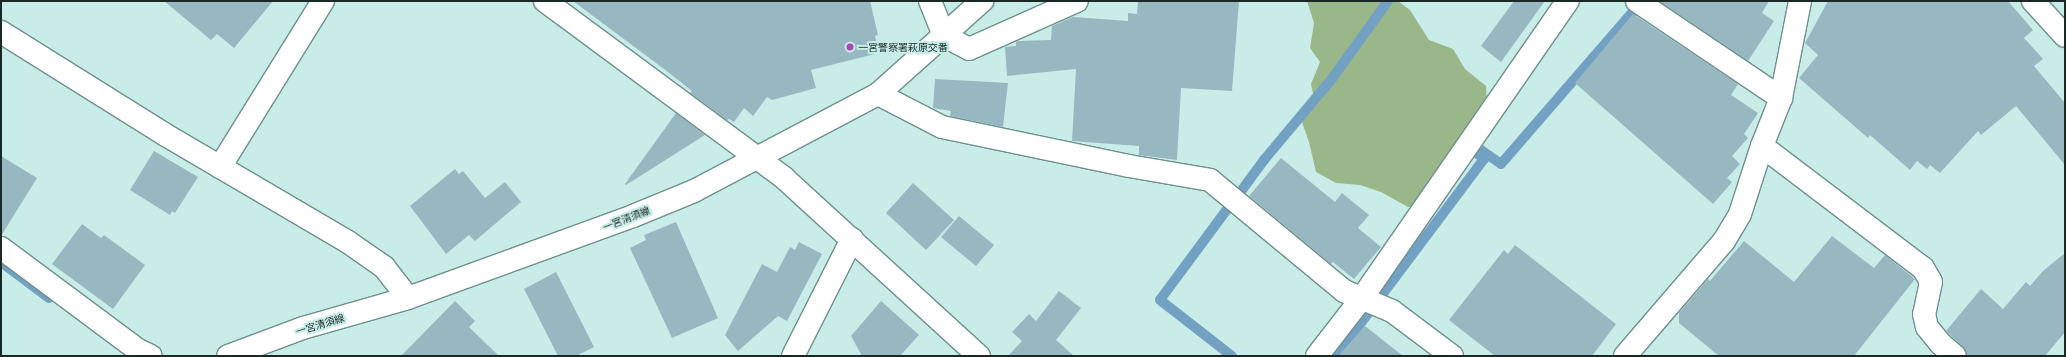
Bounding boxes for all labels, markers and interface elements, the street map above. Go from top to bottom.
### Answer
place label: 一宮警察署萩原交番 [858,41,948,53]
marker: 一宮警察署萩原交番 [845,42,855,52]
street label: 一宮清須線 [601,203,651,233]
street label: 一宮清須線 [294,311,346,337]

